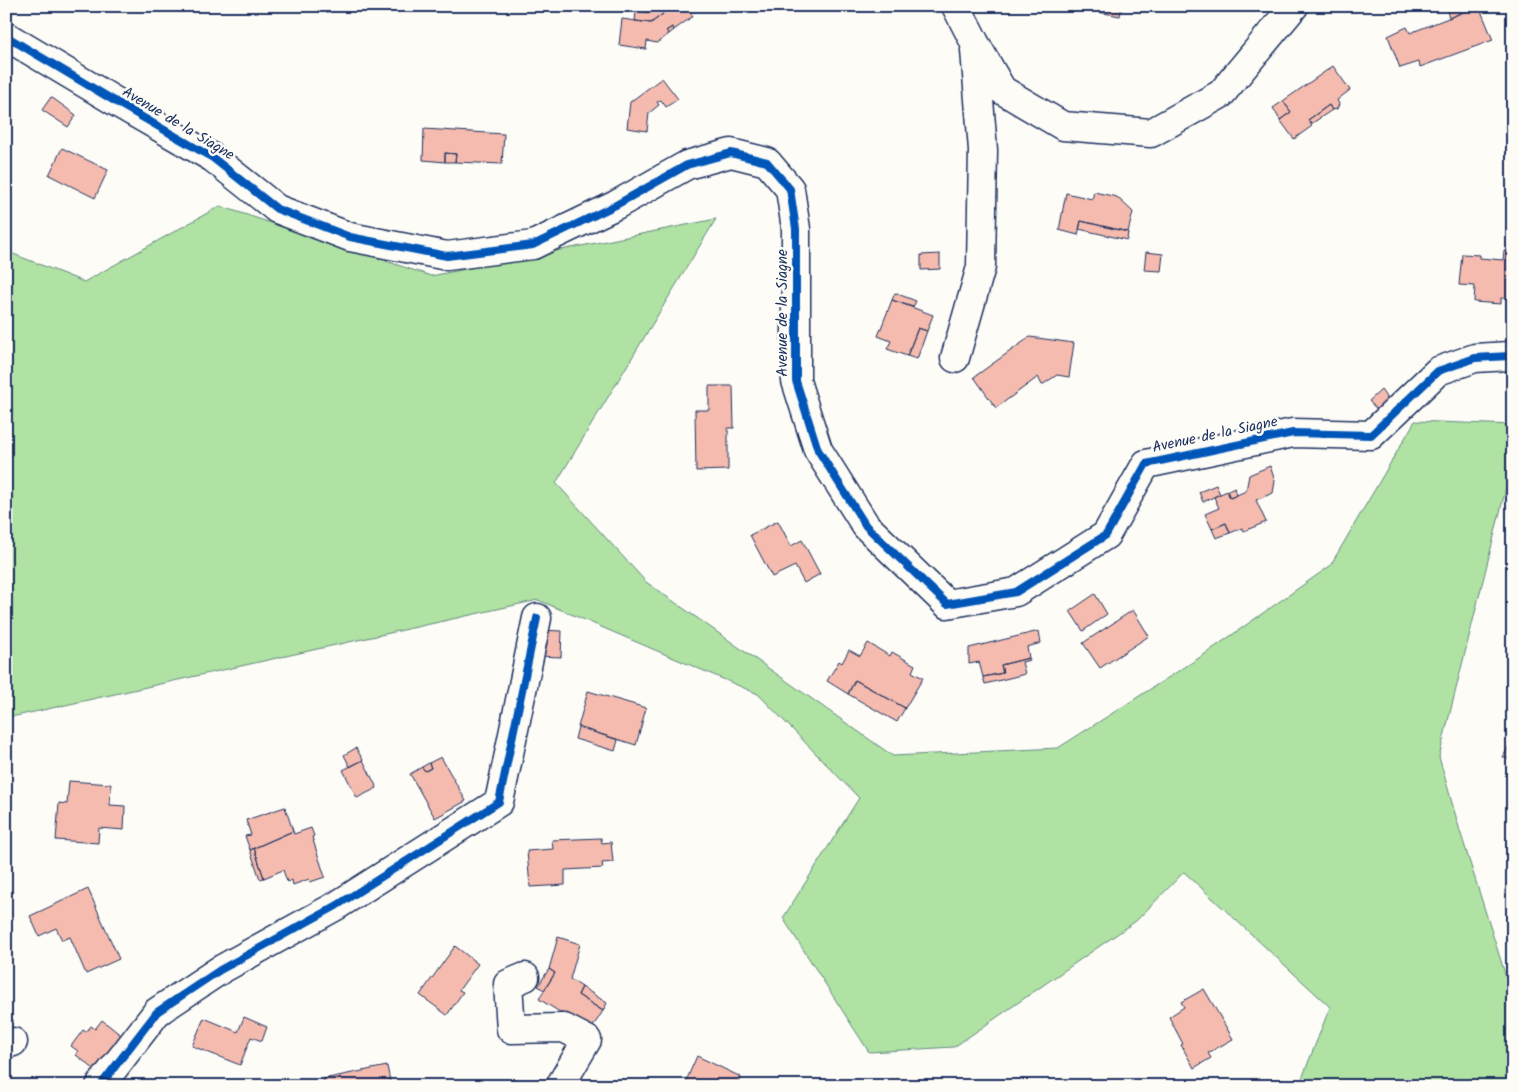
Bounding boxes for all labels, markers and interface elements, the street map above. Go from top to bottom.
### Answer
street label: Avenue de la Siagne [117,81,239,167]
street label: Avenue de la Siagne [771,249,795,377]
street label: Avenue de la Siagne [1150,410,1280,460]

